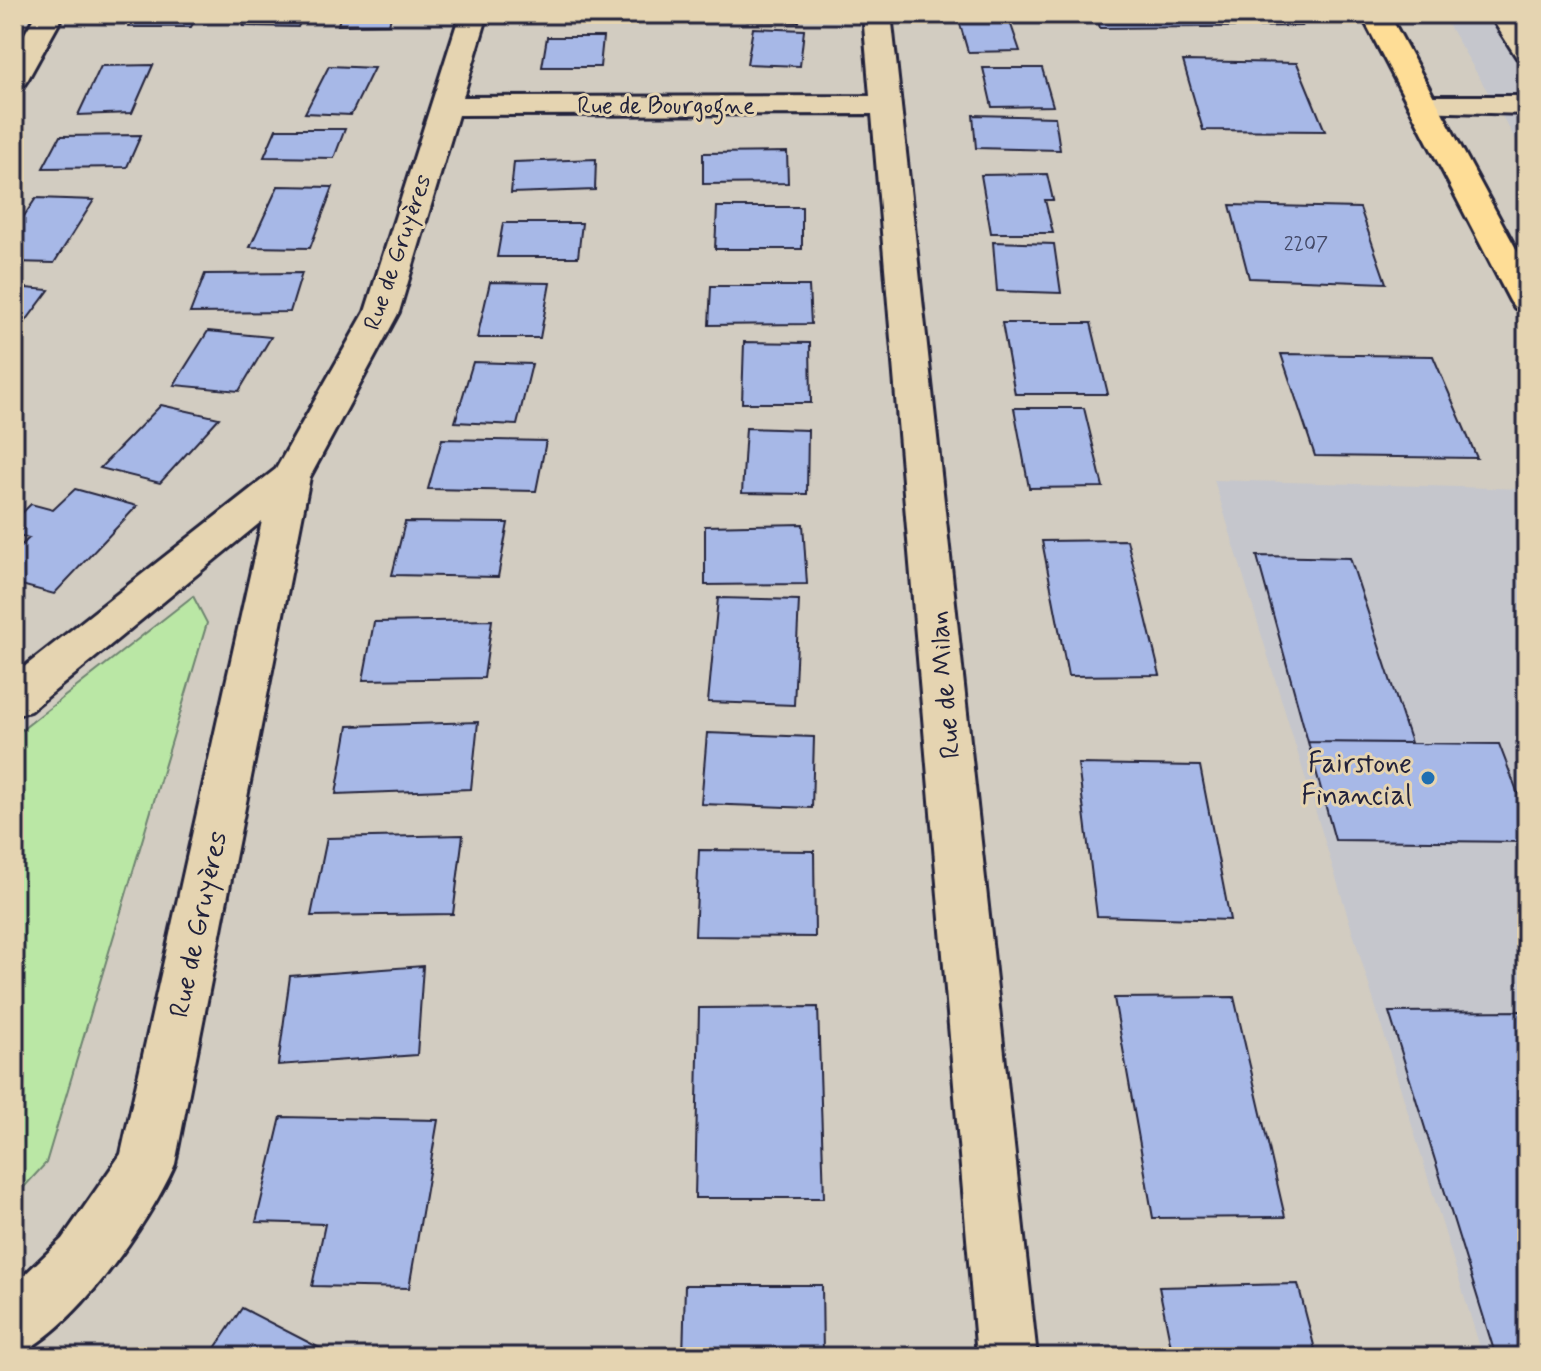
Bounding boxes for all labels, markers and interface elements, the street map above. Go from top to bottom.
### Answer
street label: Rue de Bourgogne [577,91,755,125]
street label: Rue de Gruyères [357,170,440,335]
house number: 2207 [1284,231,1328,258]
street label: Rue de Milan [921,609,970,760]
place label: Fairstone Financial [1301,746,1412,815]
marker: Fairstone Financial [1419,769,1437,787]
street label: Rue de Gruyères [162,828,237,1021]

